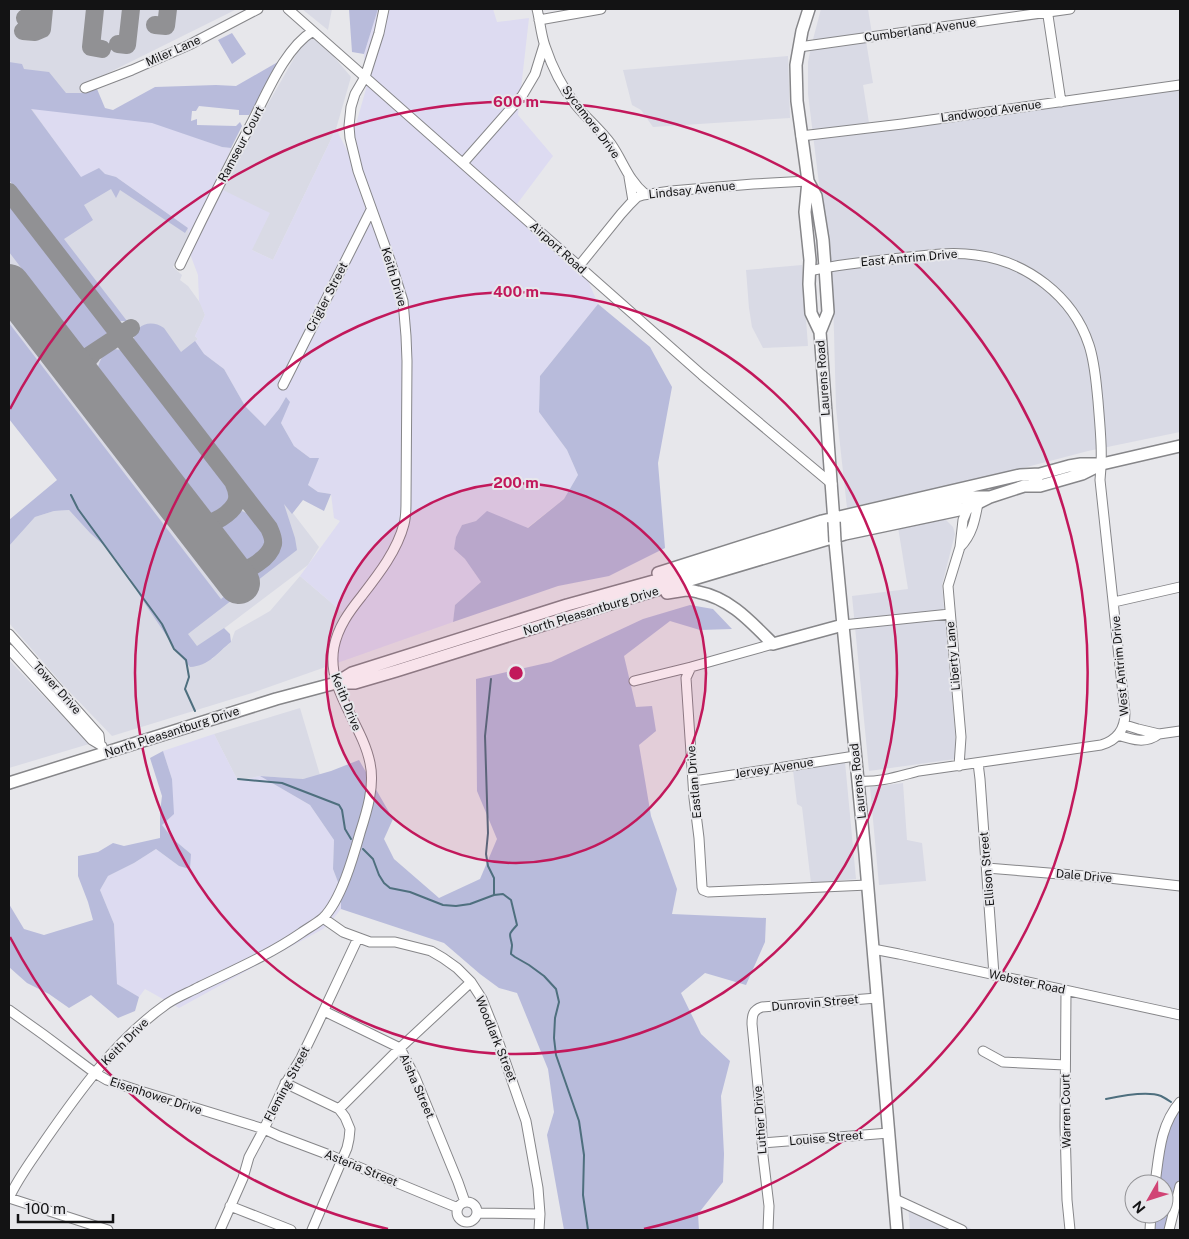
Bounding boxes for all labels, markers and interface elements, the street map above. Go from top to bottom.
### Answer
street label: Cumberland Avenue [863,15,977,45]
street label: Miler Lane [143,33,203,69]
street label: Sycamore Drive [559,83,623,161]
text: 600 m [493,93,539,110]
street label: Landwood Avenue [940,97,1042,125]
street label: Ramseur Court [215,103,267,184]
street label: Lindsay Avenue [648,178,736,202]
street label: Airport Road [527,219,589,277]
street label: Keith Drive [378,246,410,308]
street label: East Antrim Drive [860,247,958,269]
street label: Crigler Street [303,260,351,334]
text: 400 m [493,283,539,300]
street label: Laurens Road [813,340,833,416]
text: 200 m [493,474,539,491]
street label: North Pleasantburg Drive [522,584,661,638]
street label: West Antrim Drive [1109,615,1131,717]
street label: Liberty Lane [943,621,963,691]
street label: Tower Drive [30,659,84,717]
centre of rings [507,664,525,682]
street label: Keith Drive [328,671,364,733]
street label: North Pleasantburg Drive [103,704,241,760]
street label: Laurens Road [847,742,869,820]
street label: Eastlan Drive [684,745,704,819]
street label: Jervey Avenue [734,755,815,781]
street label: Ellison Street [977,831,997,907]
street label: Dale Drive [1055,867,1113,885]
street label: Webster Road [987,967,1067,997]
street label: Dunrovin Street [771,992,860,1014]
street label: Woodlark Street [472,994,520,1084]
street label: Keith Drive [99,1015,152,1068]
street label: Fleming Street [261,1044,313,1124]
street label: Aisha Street [397,1052,438,1121]
street label: Warren Court [1058,1073,1074,1148]
street label: Eisenhower Drive [108,1075,204,1118]
street label: Luther Drive [751,1085,769,1155]
street label: Louise Street [788,1128,864,1148]
street label: Asteria Street [322,1147,400,1189]
north arrow [1124,1174,1174,1224]
scale bar [18,1192,112,1224]
text: N [1129,1198,1149,1216]
text: 100 m [25,1200,66,1217]

